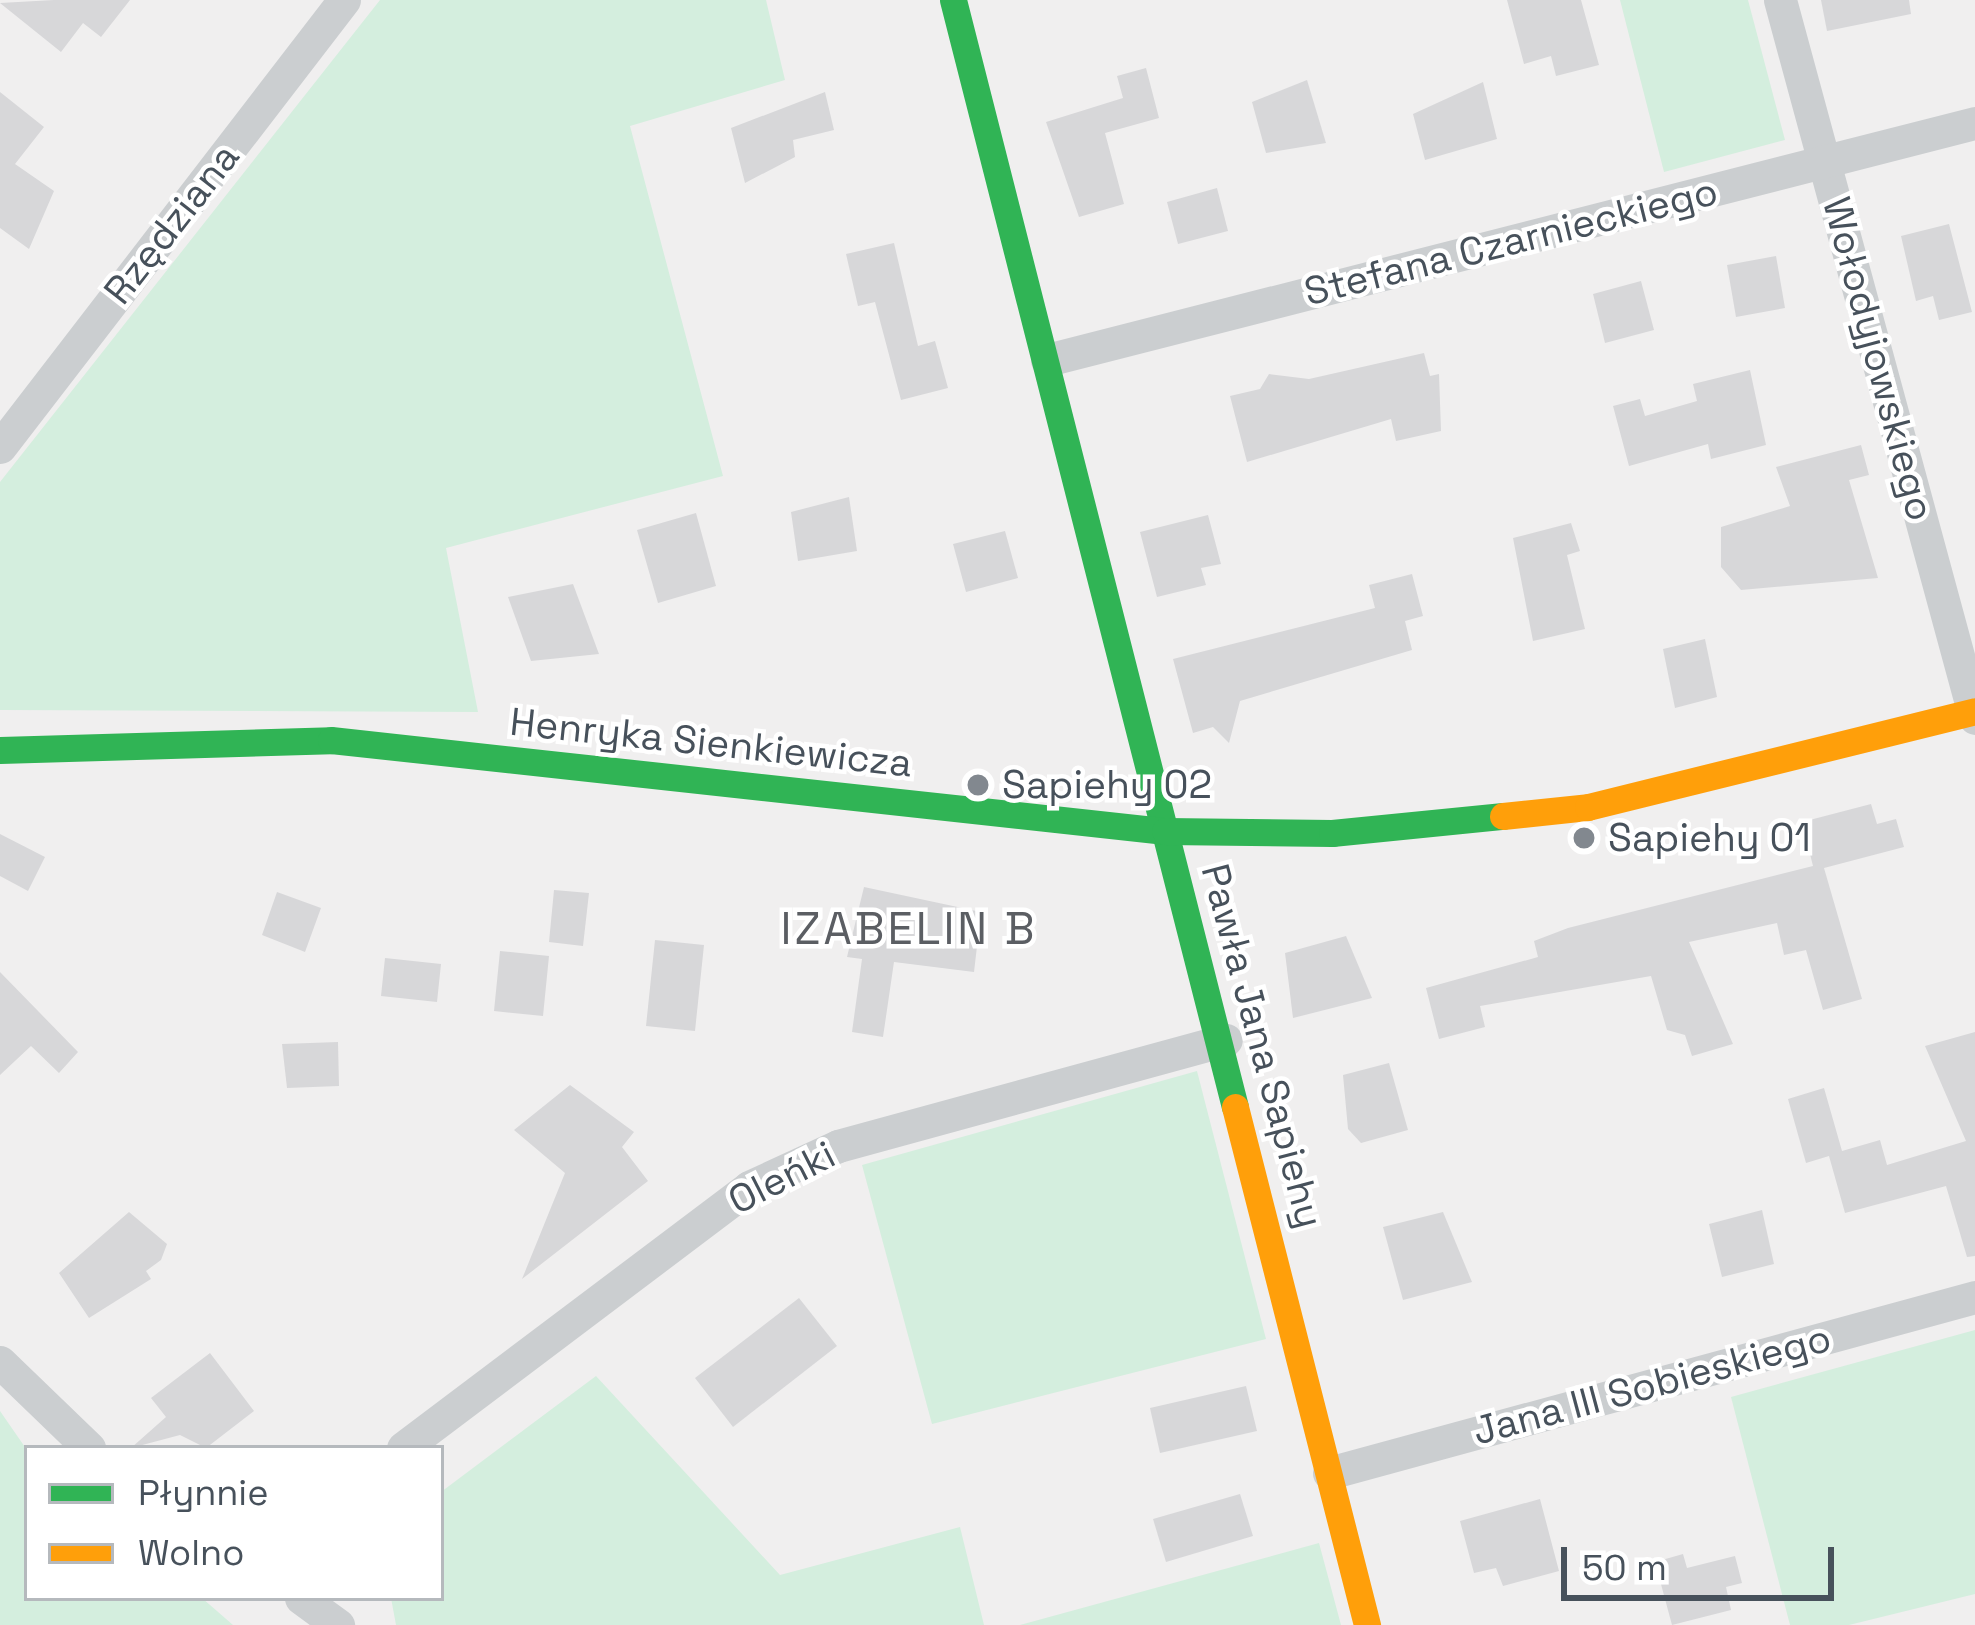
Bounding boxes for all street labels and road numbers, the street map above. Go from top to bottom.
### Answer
street label: Rzędziana [95,134,249,314]
street label: Stefana Czarnieckiego [1300,168,1722,316]
street label: Wołodyjowskiego [1812,192,1944,526]
street label: Henryka Sienkiewicza [508,699,914,787]
street label: Pawła Jana Sapiehy [1191,859,1333,1233]
street label: Oleńki [721,1131,843,1225]
street label: Jana III Sobieskiego [1468,1315,1836,1455]

